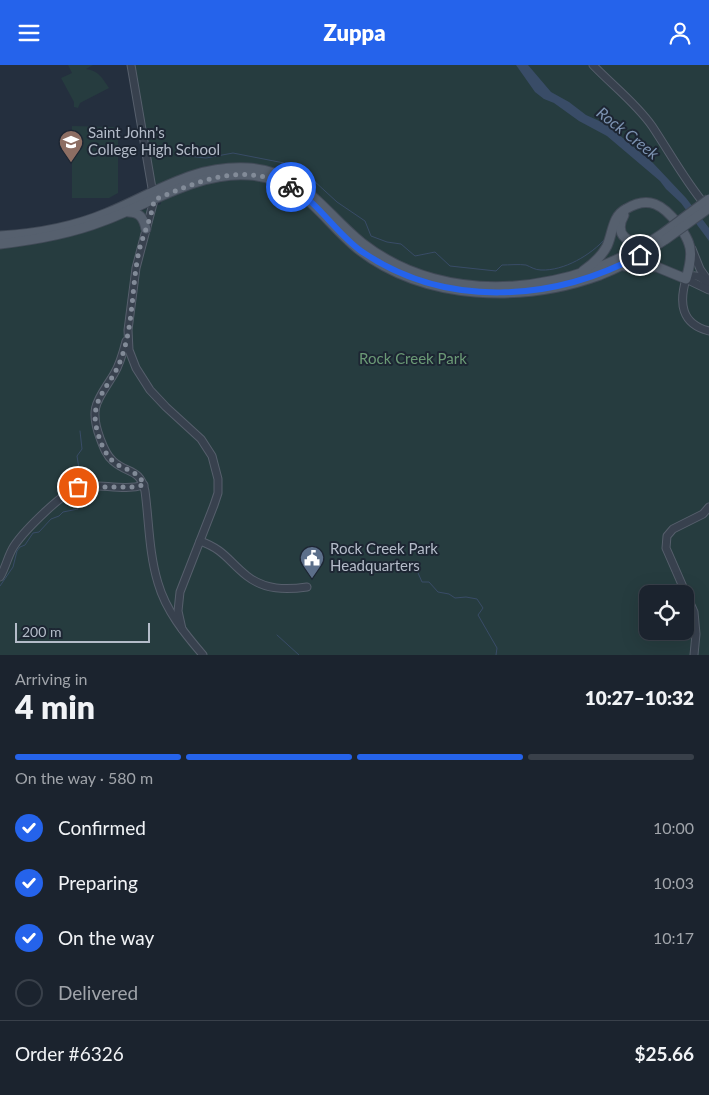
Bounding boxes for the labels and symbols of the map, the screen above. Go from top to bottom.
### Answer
water label: Rock Creek [593,102,664,163]
place label: Saint John's College High School [88,123,220,158]
school or university icon: Saint John's College High School [58,129,84,163]
courier [266,162,316,212]
pin [619,234,661,276]
park label: Rock Creek Park [359,349,467,367]
pin [57,466,99,508]
place label: Rock Creek Park Headquarters [330,539,438,574]
public building icon: Rock Creek Park Headquarters [299,545,325,579]
scale bar [15,620,150,643]

